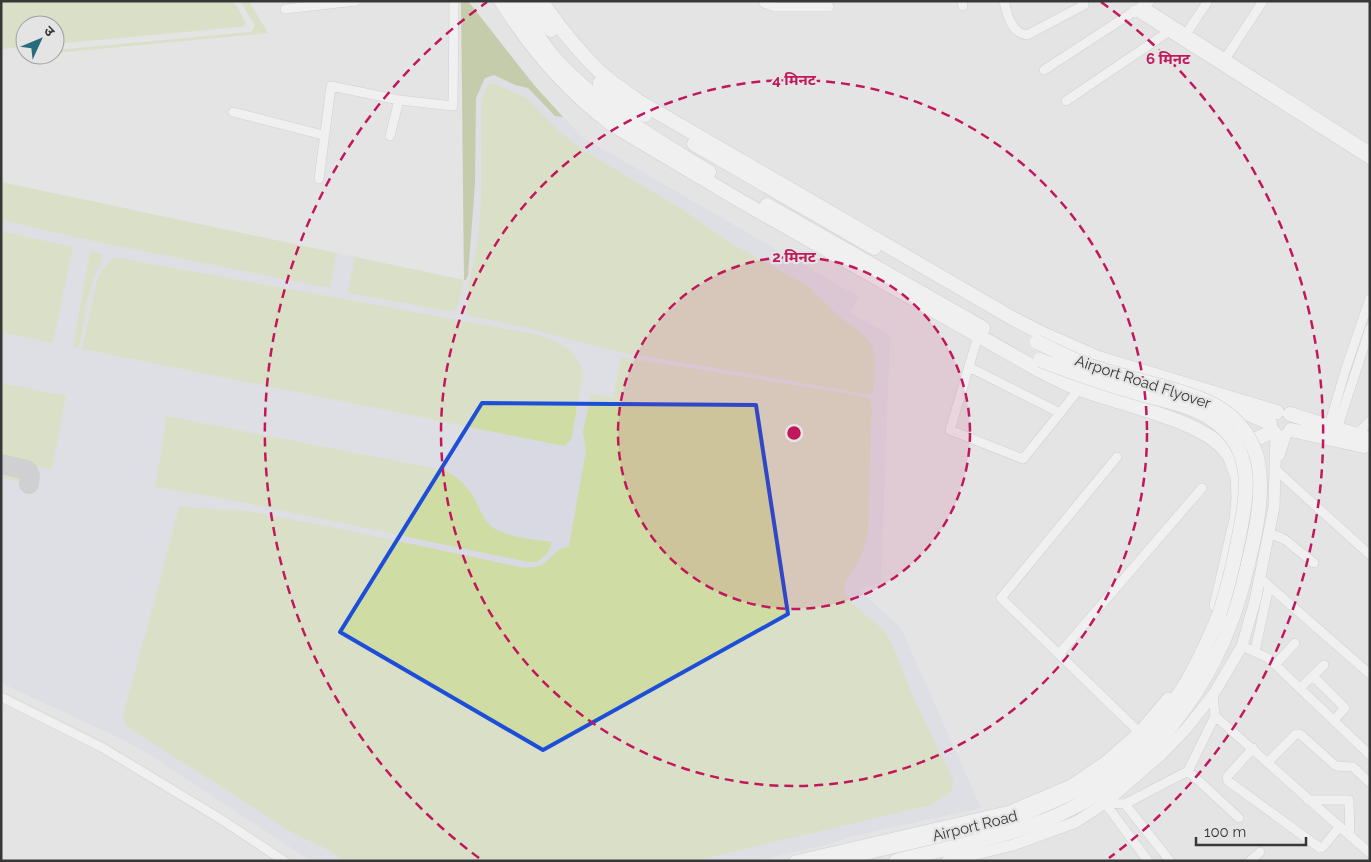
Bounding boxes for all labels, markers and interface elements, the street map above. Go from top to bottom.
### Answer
north arrow [15,15,65,65]
text: उ [41,22,59,40]
text: 6 मिनट [1146,50,1191,68]
text: 4 मिनट [772,71,817,89]
text: 2 मिनट [772,248,817,266]
street label: Airport Road Flyover [1073,352,1214,413]
centre of rings [785,424,803,442]
street label: Airport Road [931,807,1019,845]
scale bar [1196,814,1306,846]
text: 100 m [1204,823,1246,841]

